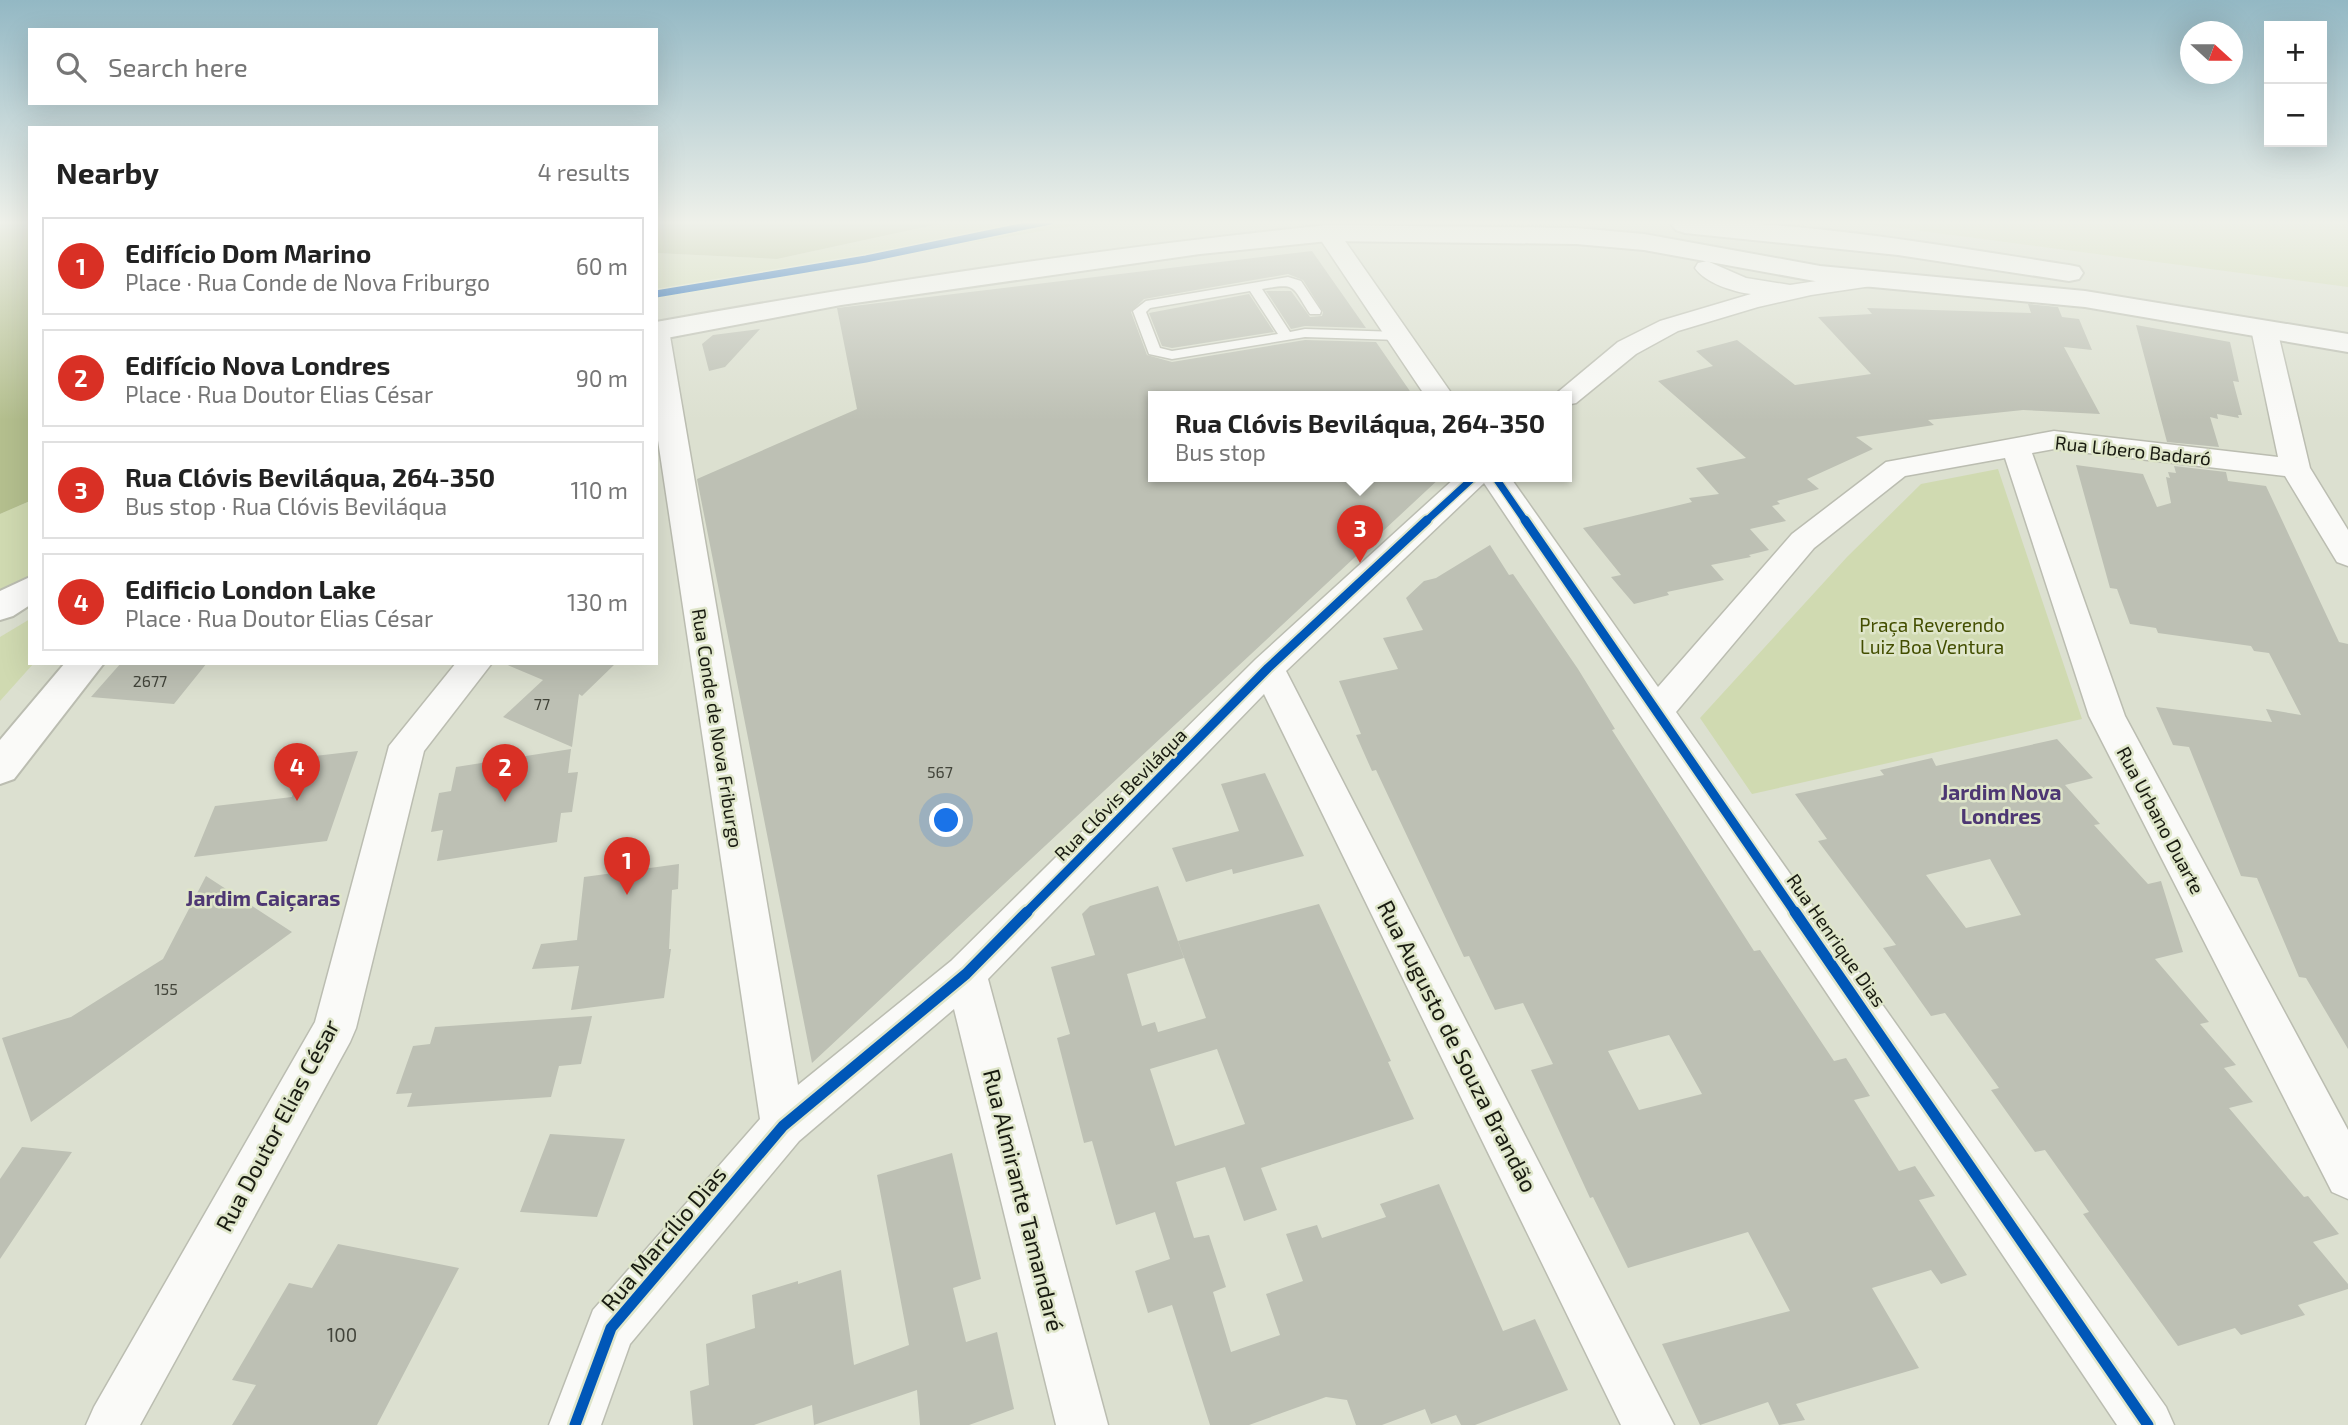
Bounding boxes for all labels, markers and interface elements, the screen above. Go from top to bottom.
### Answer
north arrow [2180,21,2243,84]
map controls [2264,21,2327,147]
button: + [2264,21,2327,84]
search box [28,28,658,105]
icon: search [52,48,90,86]
text: Search here [108,51,248,82]
button: − [2264,84,2327,147]
text: Nearby [56,154,159,190]
text: 4 results [538,158,630,186]
text: Edifício Dom Marino [125,237,371,268]
text: 1 [76,252,86,280]
text: 60 m [576,252,628,280]
text: Place · Rua Conde de Nova Friburgo [125,268,490,296]
text: Edifício Nova Londres [125,349,390,380]
text: 2 [74,364,88,392]
text: 90 m [576,364,628,392]
text: Place · Rua Doutor Elias César [125,380,433,408]
popup [1148,391,1572,482]
text: Rua Clóvis Beviláqua, 264-350 [1175,407,1545,438]
street label: Rua Líbero Badaró [2054,430,2212,470]
text: Bus stop [1175,438,1266,466]
text: Rua Clóvis Beviláqua, 264-350 [125,461,495,492]
text: 3 [74,476,88,504]
text: 110 m [571,476,628,504]
text: Bus stop · Rua Clóvis Beviláqua [125,492,447,520]
pin: 3 [1337,505,1383,563]
text: Edificio London Lake [125,573,376,604]
text: 4 [74,588,88,616]
text: 130 m [567,588,628,616]
text: Place · Rua Doutor Elias César [125,604,433,632]
street label: Rua Conde de Nova Friburgo [688,607,748,849]
park label: Praça Reverendo Luiz Boa Ventura [1859,613,2005,658]
house number: 2677 [133,671,167,690]
house number: 77 [534,694,550,713]
street label: Rua Clóvis Beviláqua [1049,723,1191,865]
street label: Rua Urbano Duarte [2112,742,2210,898]
pin: 4 [274,743,320,801]
pin: 2 [482,744,528,802]
house number: 567 [927,762,953,781]
district label: Jardim Nova Londres [1940,779,2062,828]
your location [929,803,963,837]
pin: 1 [604,837,650,895]
street label: Rua Henrique Dias [1783,869,1891,1011]
district label: Jardim Caiçaras [186,885,340,912]
street label: Rua Augusto de Souza Brandão [1372,895,1544,1197]
house number: 155 [154,979,178,998]
street label: Rua Doutor Elias César [209,1014,345,1236]
street label: Rua Almirante Tamandaré [978,1066,1070,1334]
street label: Rua Marcílio Dias [594,1160,732,1316]
house number: 100 [327,1323,357,1346]

